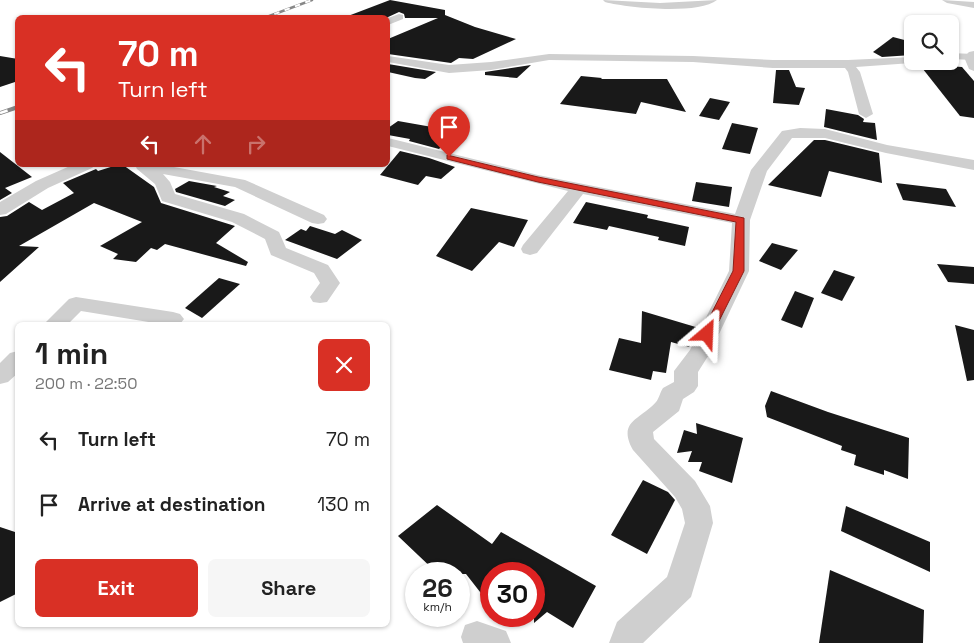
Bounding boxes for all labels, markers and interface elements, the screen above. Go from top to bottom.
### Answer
map controls [904,15,959,70]
button: search [904,15,959,70]
text: 70 m [118,32,199,76]
icon: left [35,35,100,100]
text: Turn left [118,75,208,103]
pin [428,106,470,157]
icon: arrive [435,113,463,141]
icon: left [136,130,164,158]
icon: ahead [189,130,217,158]
icon: right [242,130,270,158]
position arrow [680,307,732,359]
text: 1 min [35,334,108,373]
button: close [318,339,370,391]
text: 200 m · 22:50 [35,373,137,394]
icon: left [35,426,63,454]
text: Turn left [78,427,156,452]
text: 70 m [326,427,370,452]
icon: arrive [35,491,63,519]
text: Arrive at destination [78,492,266,517]
text: 130 m [317,492,370,517]
button: Exit [35,559,198,617]
button: Share [208,559,370,617]
speed limit sign: 30 [480,562,545,627]
text: 26 [422,572,453,604]
text: km/h [423,599,452,615]

